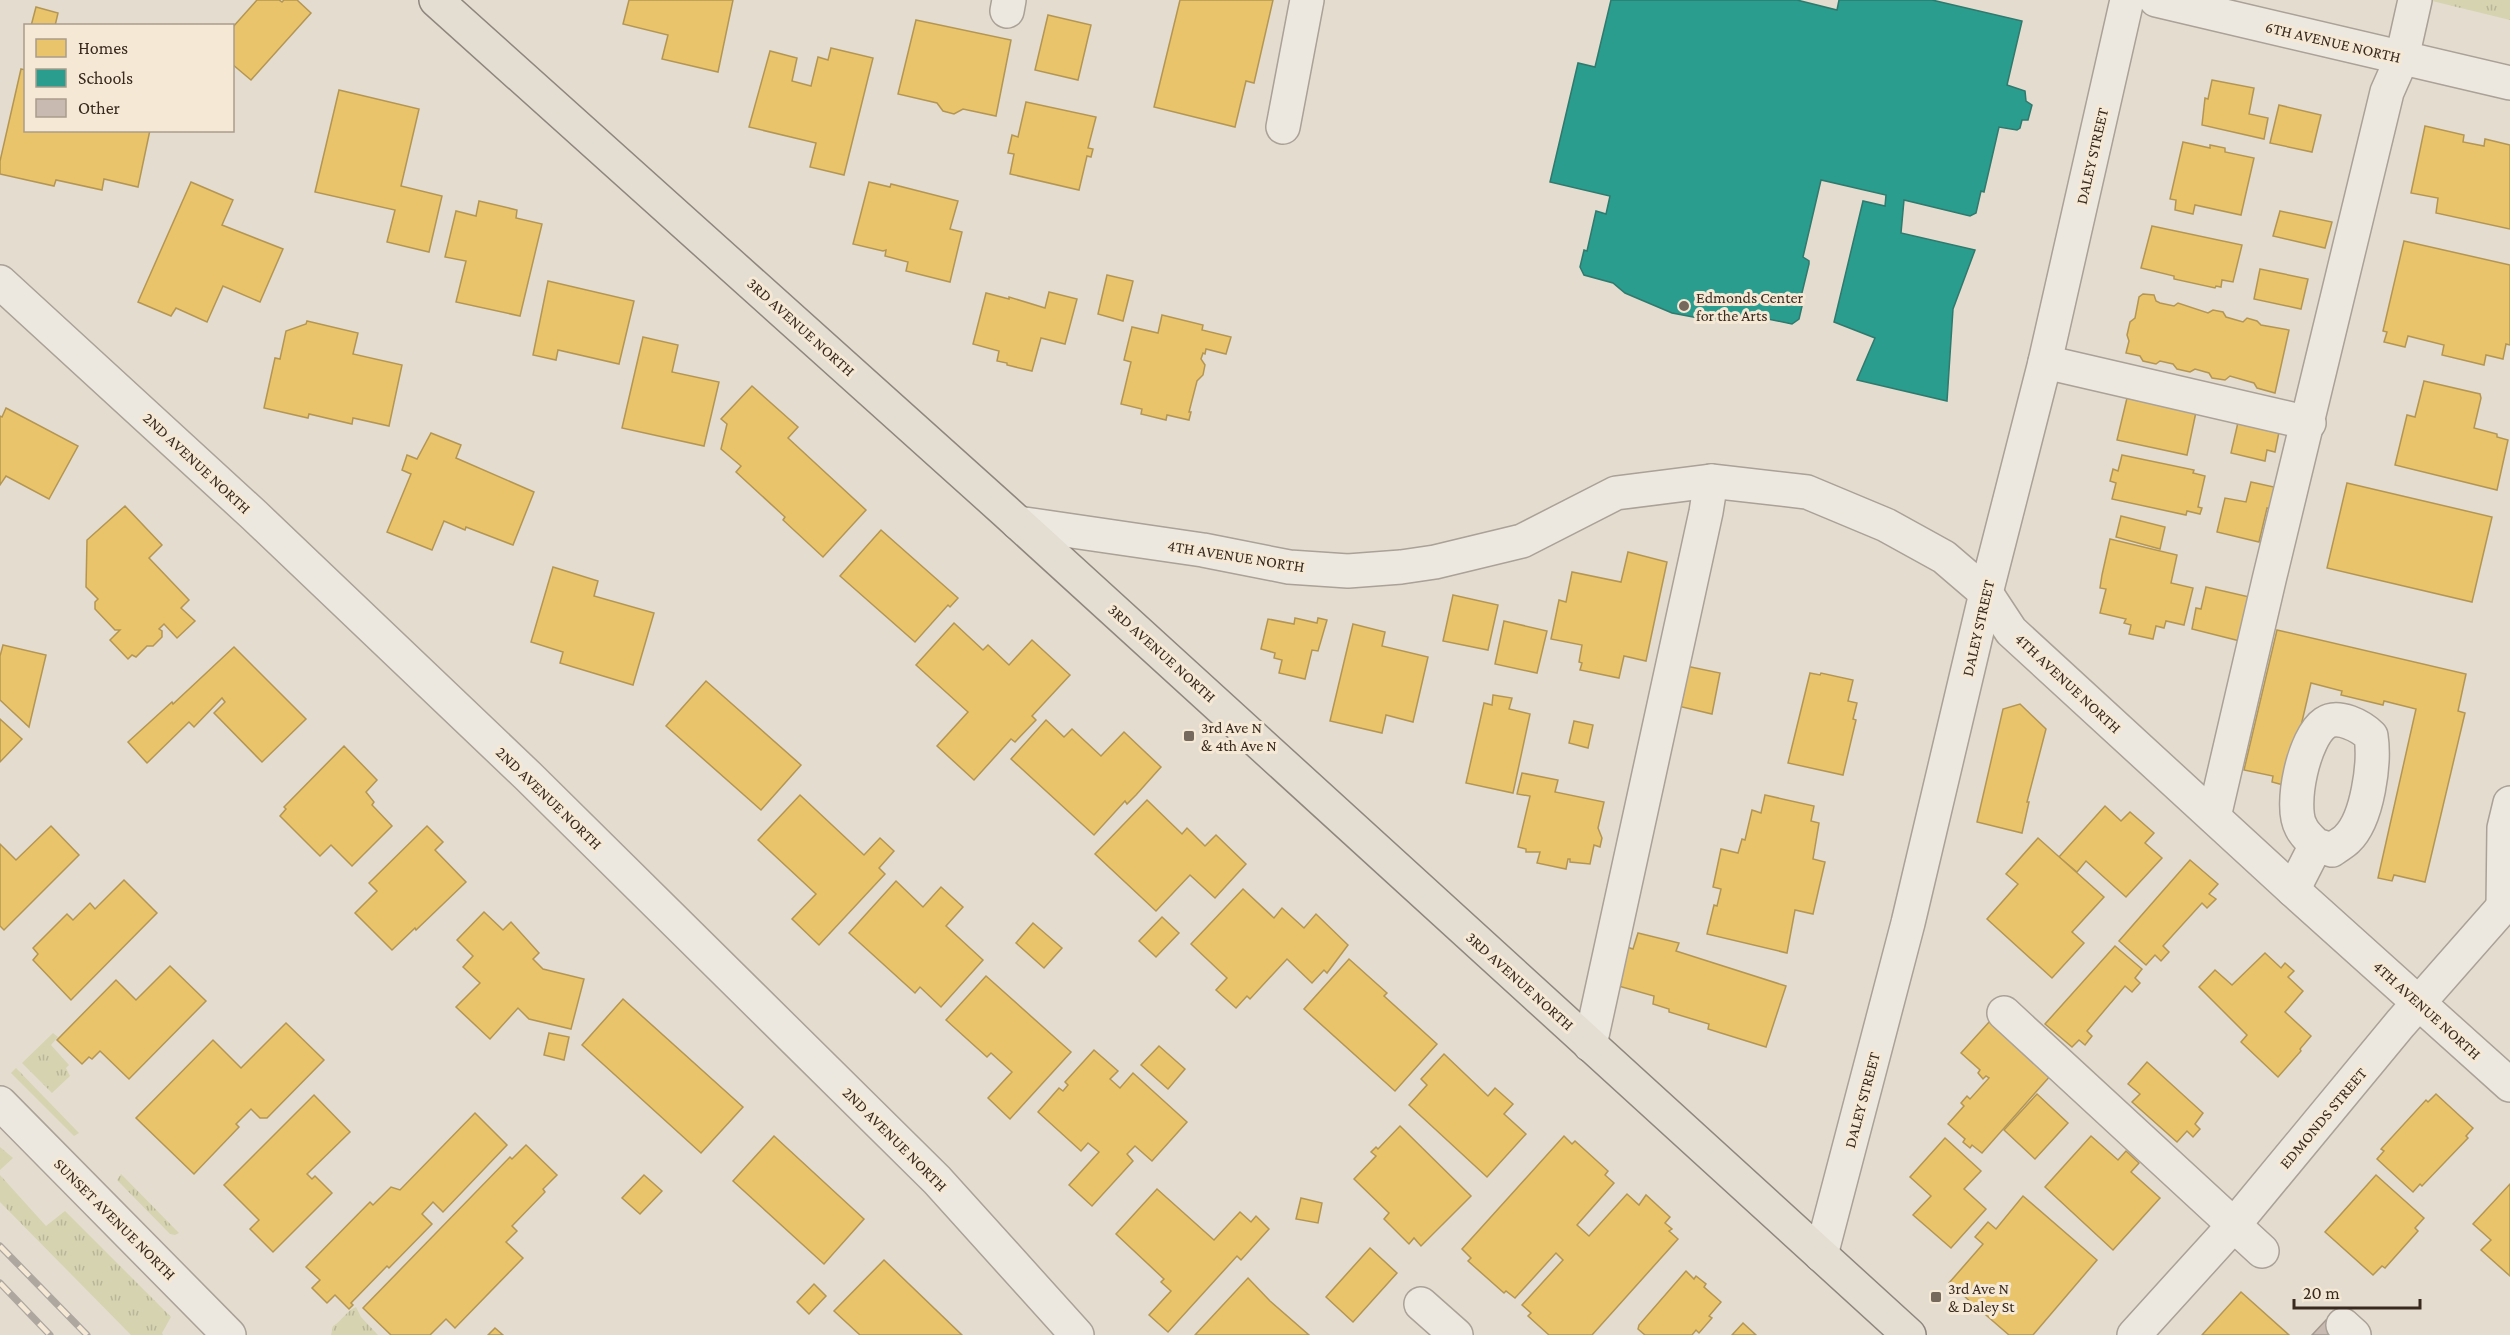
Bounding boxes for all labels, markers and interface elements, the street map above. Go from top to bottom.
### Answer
street label: 6TH AVENUE NORTH [2264,18,2402,66]
legend [24,24,234,132]
text: Homes [78,38,128,58]
text: Schools [78,68,133,88]
text: Other [78,98,121,118]
street label: DALEY STREET [2073,106,2111,206]
street label: 3RD AVENUE NORTH [744,274,858,380]
place label: Edmonds Center for the Arts [1696,289,1803,324]
marker: Edmonds Center for the Arts [1677,299,1691,313]
street label: 2ND AVENUE NORTH [140,409,254,517]
street label: 4TH AVENUE NORTH [1166,537,1306,575]
street label: DALEY STREET [1959,578,1997,678]
street label: 3RD AVENUE NORTH [1105,600,1219,706]
street label: 4TH AVENUE NORTH [2012,630,2124,736]
place label: 3rd Ave N & 4th Ave N [1201,719,1277,754]
marker: 3rd Ave N & 4th Ave N [1182,729,1196,743]
street label: 2ND AVENUE NORTH [493,743,605,853]
street label: 3RD AVENUE NORTH [1463,928,1577,1034]
street label: 4TH AVENUE NORTH [2370,957,2484,1063]
street label: DALEY STREET [1841,1050,1883,1150]
street label: EDMONDS STREET [2276,1064,2370,1172]
street label: 2ND AVENUE NORTH [840,1084,950,1194]
street label: SUNSET AVENUE NORTH [51,1155,179,1283]
scale bar [2294,1272,2420,1310]
place label: 3rd Ave N & Daley St [1948,1280,2015,1316]
text: 20 m [2303,1283,2340,1303]
marker: 3rd Ave N & Daley St [1929,1290,1943,1304]

